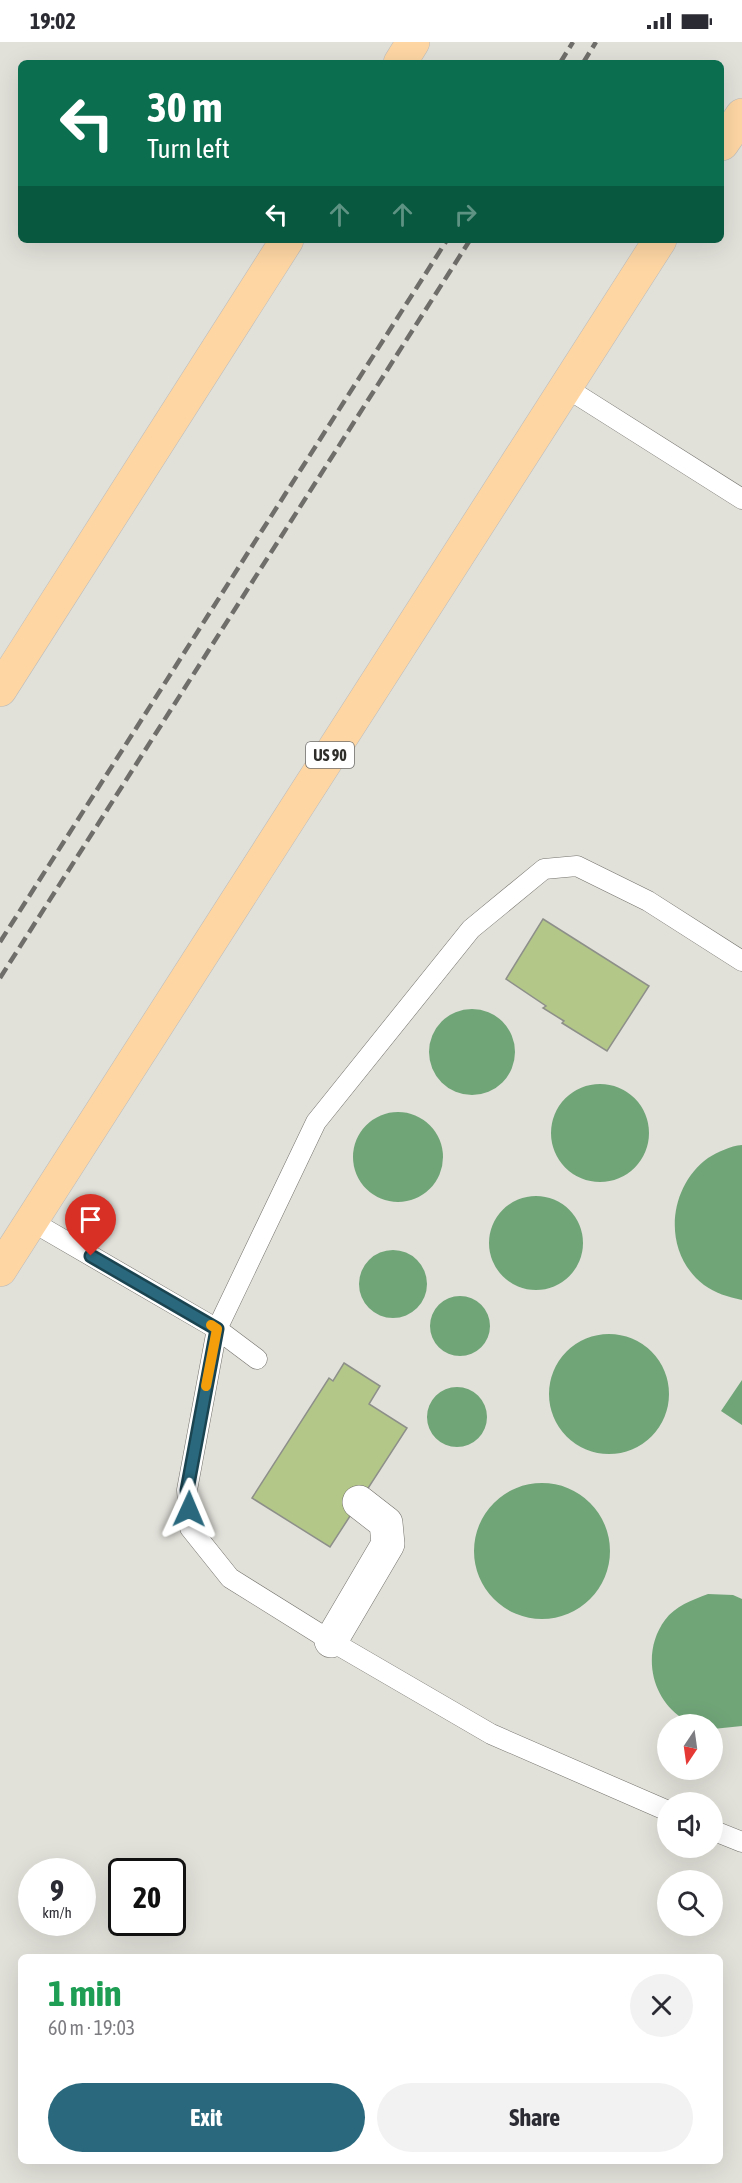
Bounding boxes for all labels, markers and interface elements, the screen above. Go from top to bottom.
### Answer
text: 19:02 [30,8,76,34]
text: 30 m [147,83,222,131]
icon: left [48,84,126,162]
text: Turn left [147,133,230,164]
icon: left [260,198,293,231]
icon: ahead [323,198,356,231]
icon: ahead [386,198,419,231]
icon: right [449,198,482,231]
road number: US 90 [306,742,354,768]
pin [65,1194,116,1256]
icon: arrive [74,1203,107,1236]
position arrow [157,1477,221,1541]
north arrow [657,1714,723,1780]
map controls [657,1714,723,1936]
button: sound [657,1792,723,1858]
speed limit sign: 20 [108,1858,186,1936]
button: search [657,1870,723,1936]
text: 9 [50,1873,64,1907]
text: km/h [42,1904,72,1921]
text: 1 min [48,1972,122,2014]
button: close [630,1974,693,2037]
text: 60 m · 19:03 [48,2016,135,2039]
button: Exit [48,2083,365,2152]
button: Share [377,2083,693,2152]

